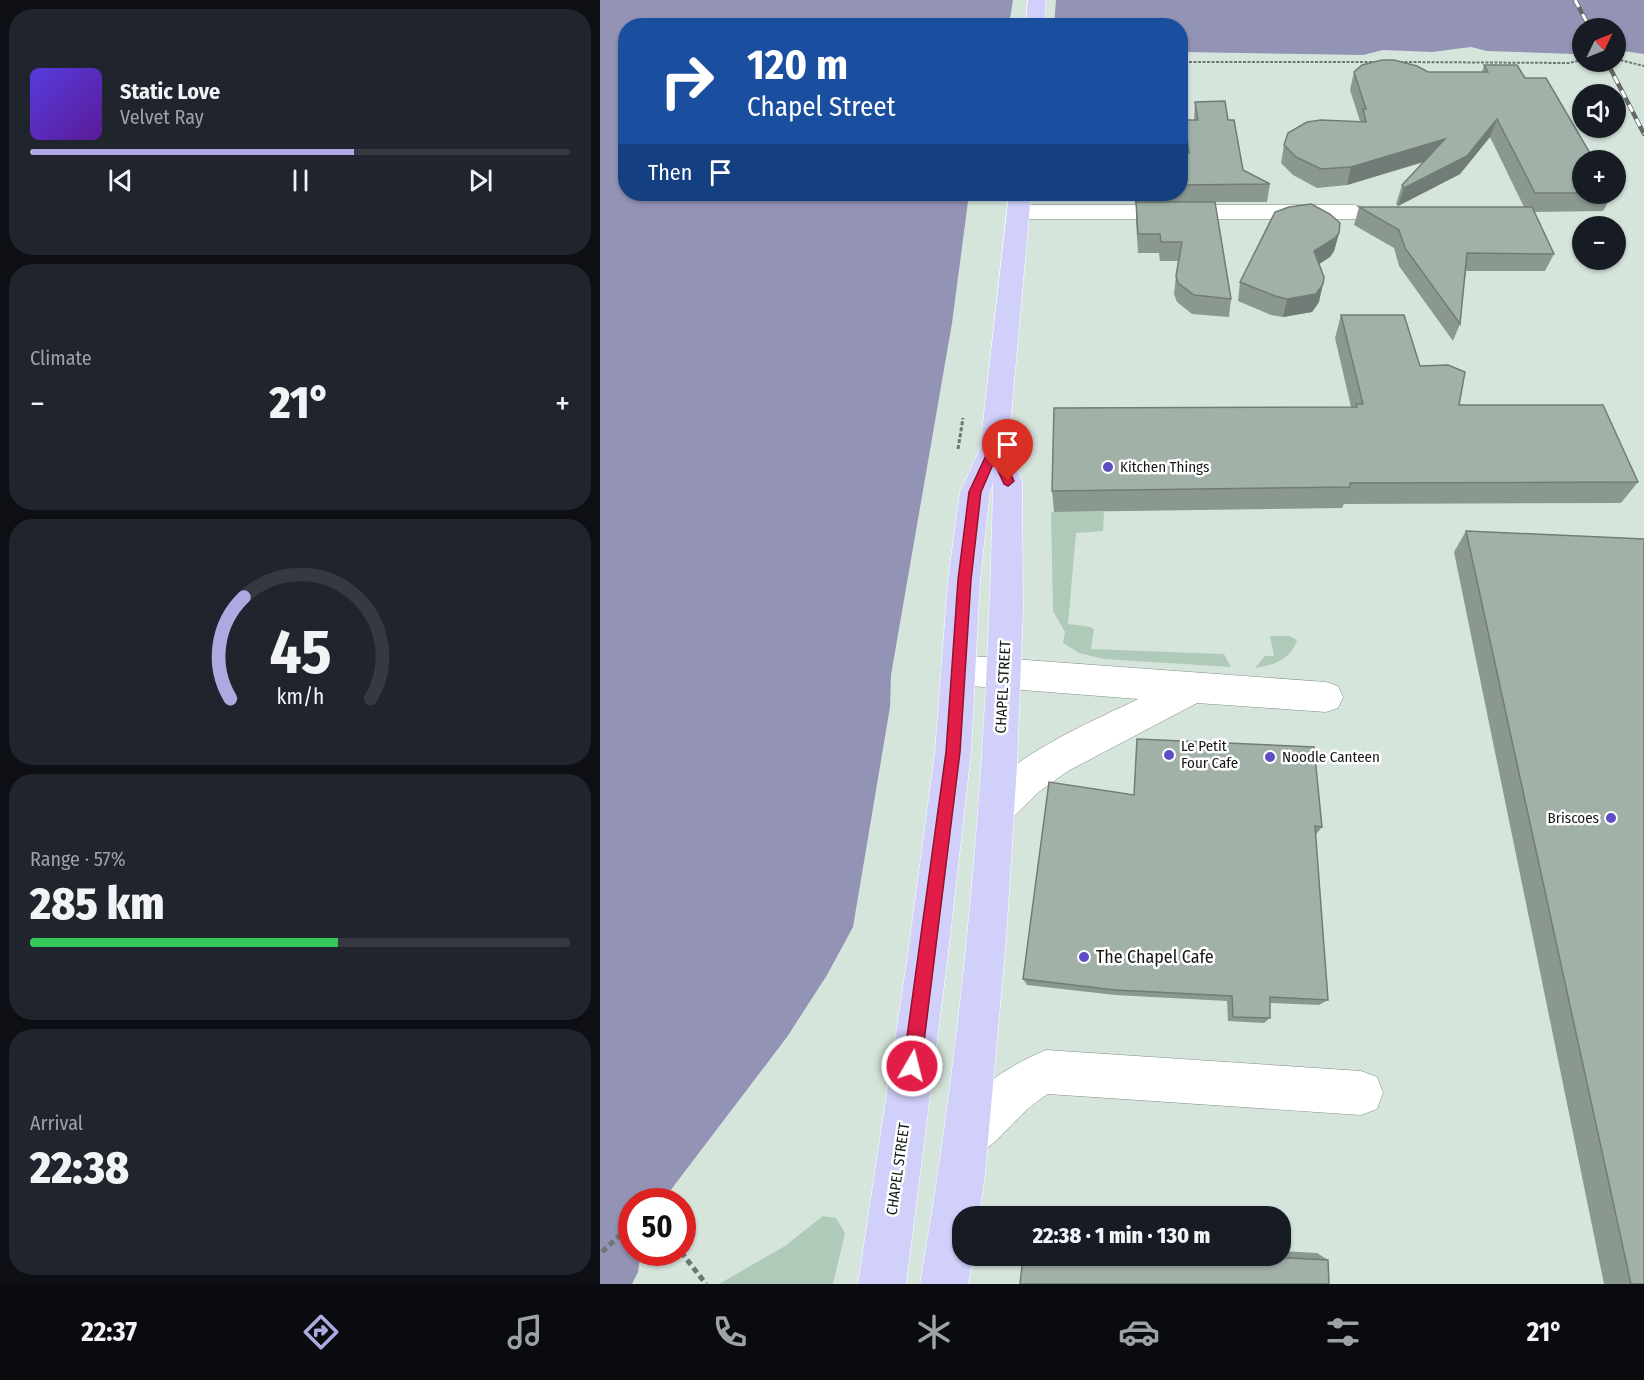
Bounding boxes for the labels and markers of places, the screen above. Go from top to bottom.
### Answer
pin [982,419,1033,481]
place label: Kitchen Things [1120,458,1209,476]
marker: Kitchen Things [1101,460,1115,474]
place label: Le Petit Four Cafe [1181,737,1238,772]
marker: Le Petit Four Cafe [1162,748,1176,762]
place label: Noodle Canteen [1282,748,1380,766]
marker: Noodle Canteen [1263,750,1277,764]
place label: Briscoes [1548,809,1599,827]
marker: Briscoes [1604,811,1618,825]
place label: The Chapel Cafe [1096,946,1214,968]
marker: The Chapel Cafe [1077,950,1091,964]

